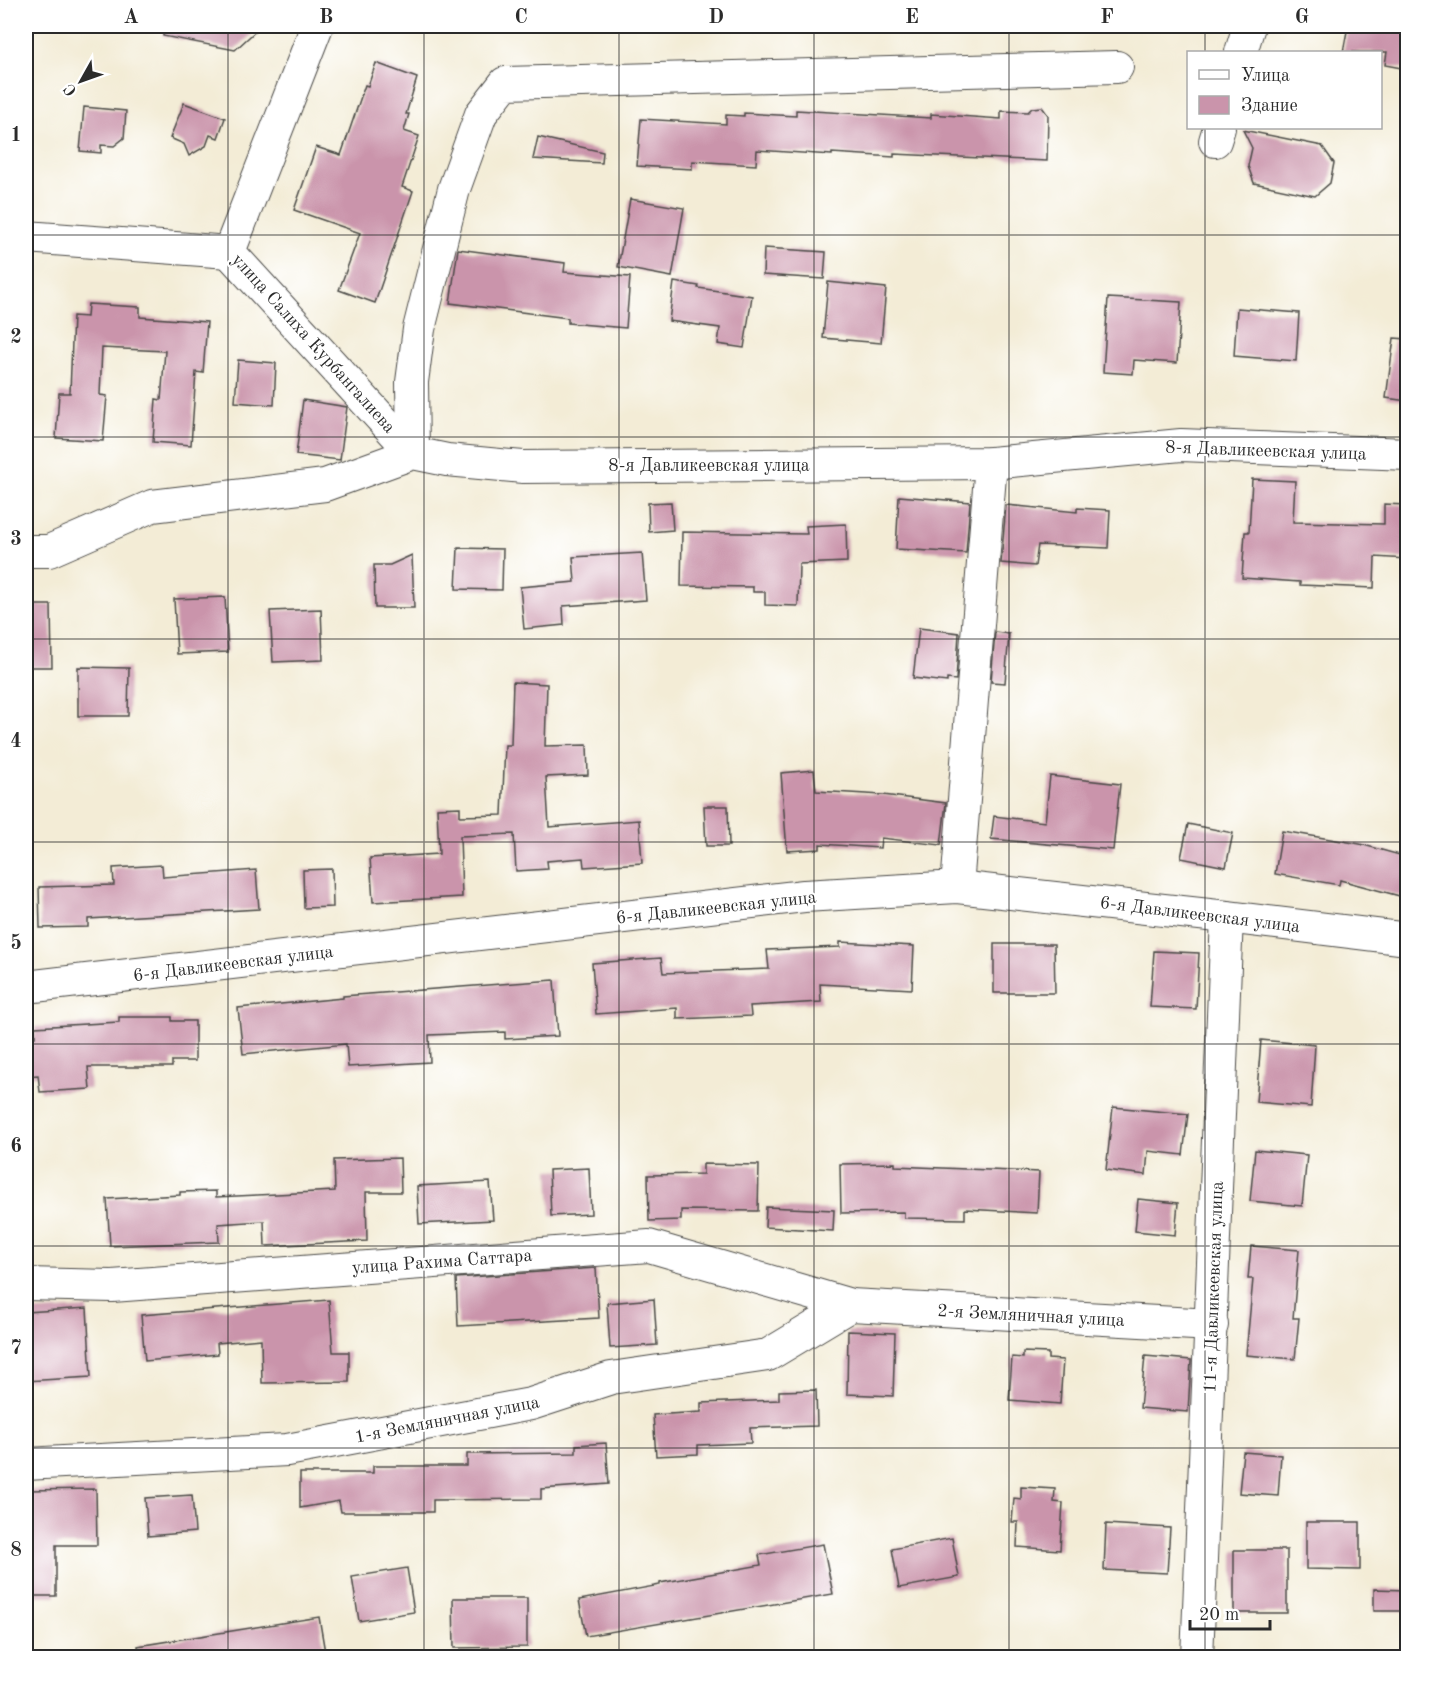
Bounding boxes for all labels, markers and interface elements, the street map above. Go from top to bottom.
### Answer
text: A [123,8,139,28]
text: B [319,8,333,28]
text: C [514,8,528,28]
text: D [708,8,724,28]
text: E [905,8,919,28]
text: F [1100,8,1114,28]
text: G [1295,8,1309,28]
north arrow [51,51,111,111]
legend [1187,51,1382,129]
text: Улица [1241,67,1290,85]
text: С [62,80,81,99]
text: Здание [1241,97,1298,115]
text: 1 [10,126,22,146]
street label: улица Салиха Курбангалиева [228,251,398,437]
text: 2 [10,328,22,348]
street label: 8-я Давликеевская улица [1165,438,1367,464]
street label: 8-я Давликеевская улица [608,457,810,475]
text: 3 [10,530,22,550]
text: 4 [10,732,22,752]
street label: 6-я Давликеевская улица [615,888,817,927]
street label: 6-я Давликеевская улица [1099,894,1301,936]
text: 5 [10,933,22,954]
street label: 6-я Давликеевская улица [132,943,334,985]
text: 6 [10,1137,22,1157]
street label: 11-я Давликеевская улица [1201,1181,1227,1393]
street label: улица Рахима Саттара [351,1247,533,1277]
street label: 2-я Земляничная улица [937,1302,1125,1330]
text: 7 [10,1339,22,1359]
street label: 1-я Земляничная улица [353,1393,541,1447]
text: 8 [10,1541,22,1561]
scale bar [1190,1593,1270,1631]
text: 20 m [1199,1606,1239,1624]

